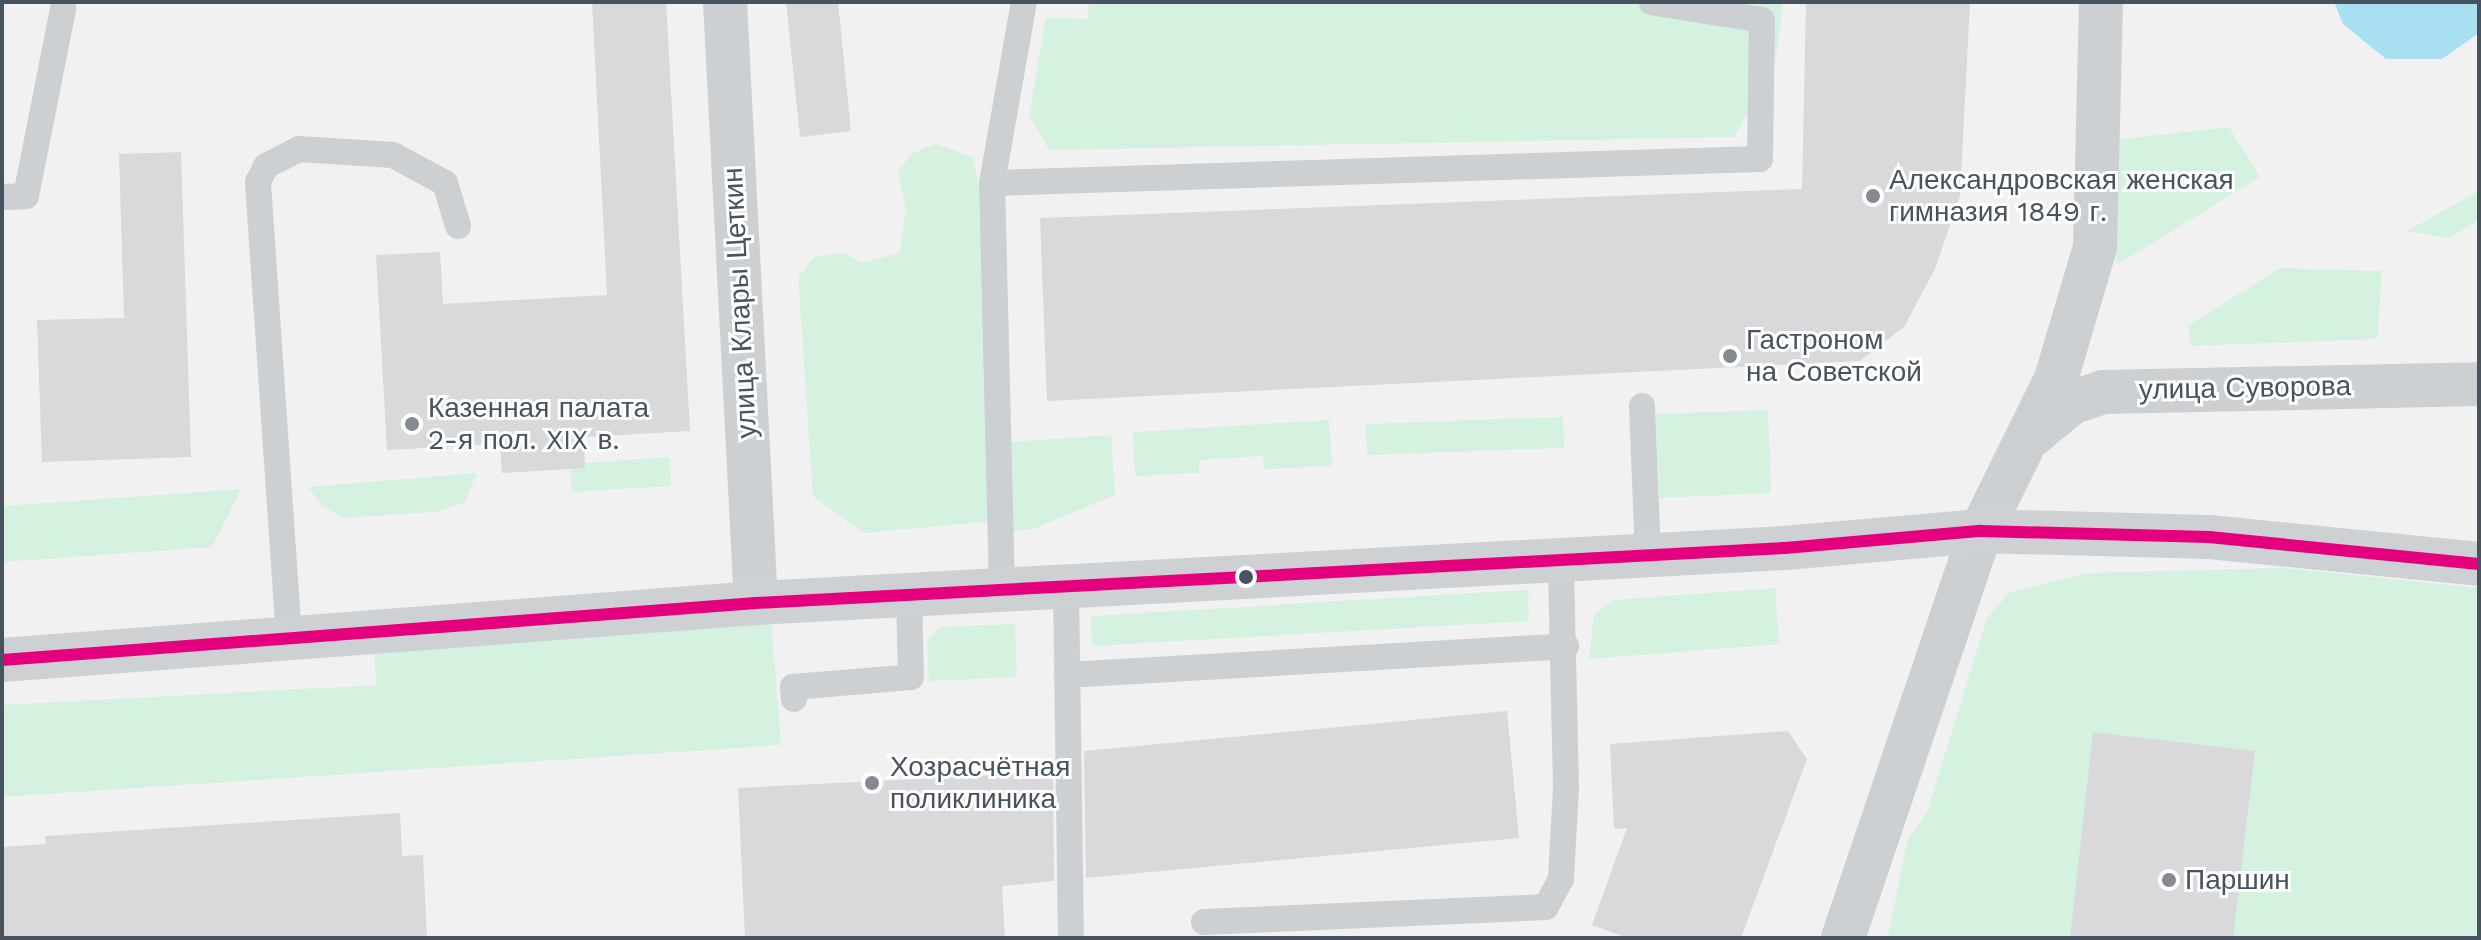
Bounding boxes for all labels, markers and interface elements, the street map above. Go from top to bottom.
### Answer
place label: Александровская женская гимназия 1849 г. [1889,163,2234,229]
street label: улица Клары Цеткин [716,167,764,439]
marker: Александровская женская гимназия 1849 г. [1864,187,1882,205]
place label: Гастроном на Советской [1746,323,1922,389]
marker: Гастроном на Советской [1721,347,1739,365]
street label: улица Суворова [2139,369,2351,407]
place label: Казенная палата 2-я пол. XIX в. [428,391,649,457]
marker: Казенная палата 2-я пол. XIX в. [403,415,421,433]
unlabelled marker [1238,569,1254,585]
place label: Хозрасчётная поликлиника [890,750,1070,816]
marker: Хозрасчётная поликлиника [861,772,883,794]
place label: Паршин [2185,863,2290,897]
marker: Паршин [2160,871,2178,889]

